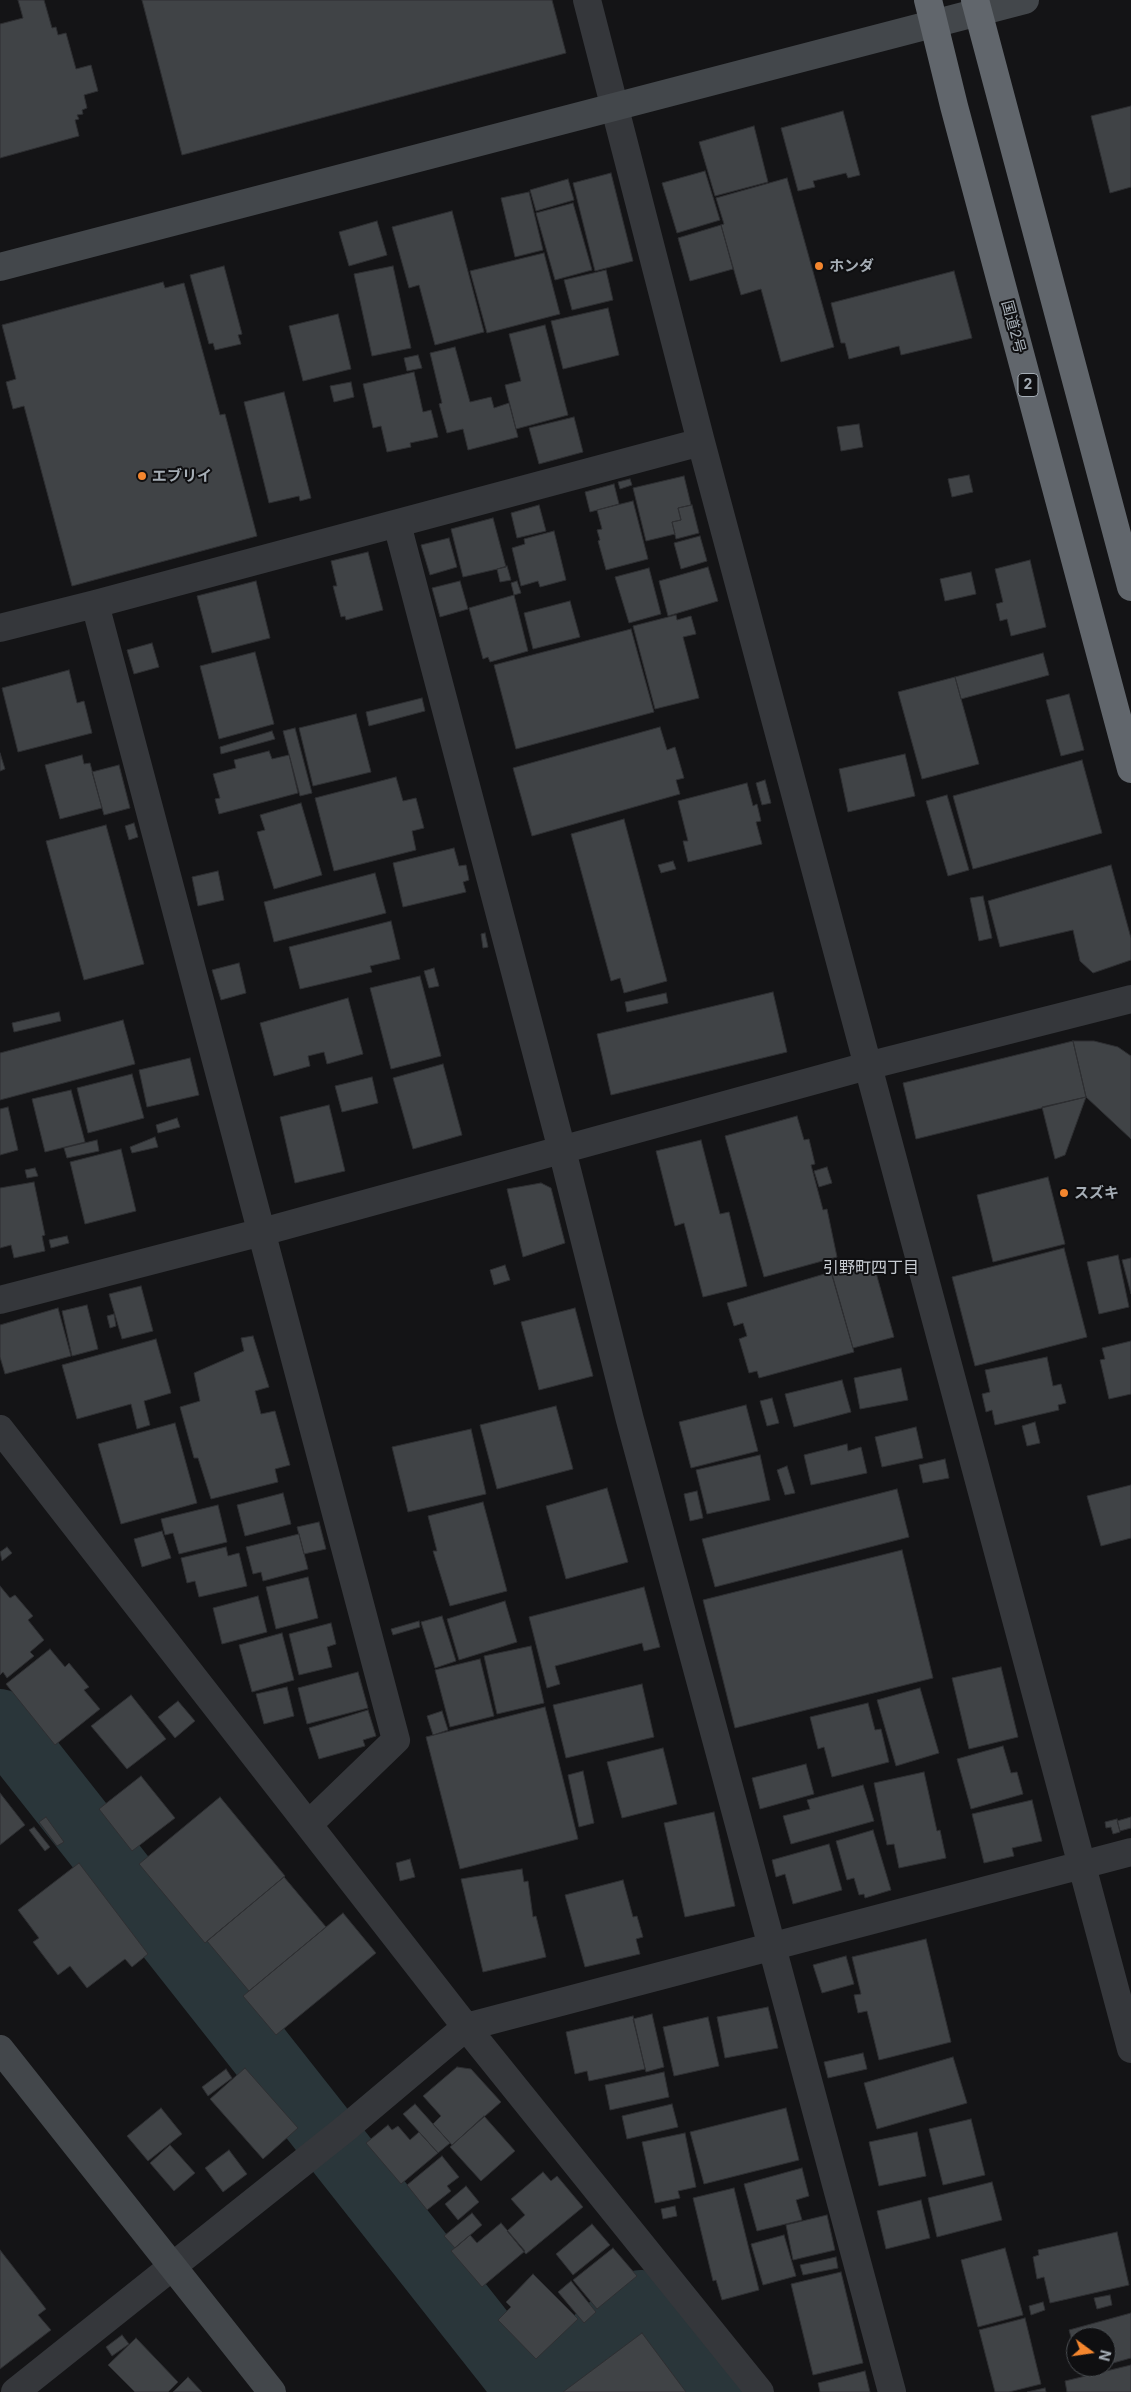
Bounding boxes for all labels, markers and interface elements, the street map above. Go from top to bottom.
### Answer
place label: ホンダ [829,257,874,275]
marker: ホンダ [813,260,825,272]
street label: 国道2号 [997,299,1029,355]
road number: 2 [1018,374,1038,396]
place label: エブリイ [152,467,212,485]
marker: エブリイ [136,470,148,482]
place label: スズキ [1074,1184,1119,1202]
marker: スズキ [1058,1187,1070,1199]
district label: 引野町四丁目 [823,1258,919,1278]
north arrow [1066,2327,1116,2377]
text: N [1096,2348,1115,2363]

